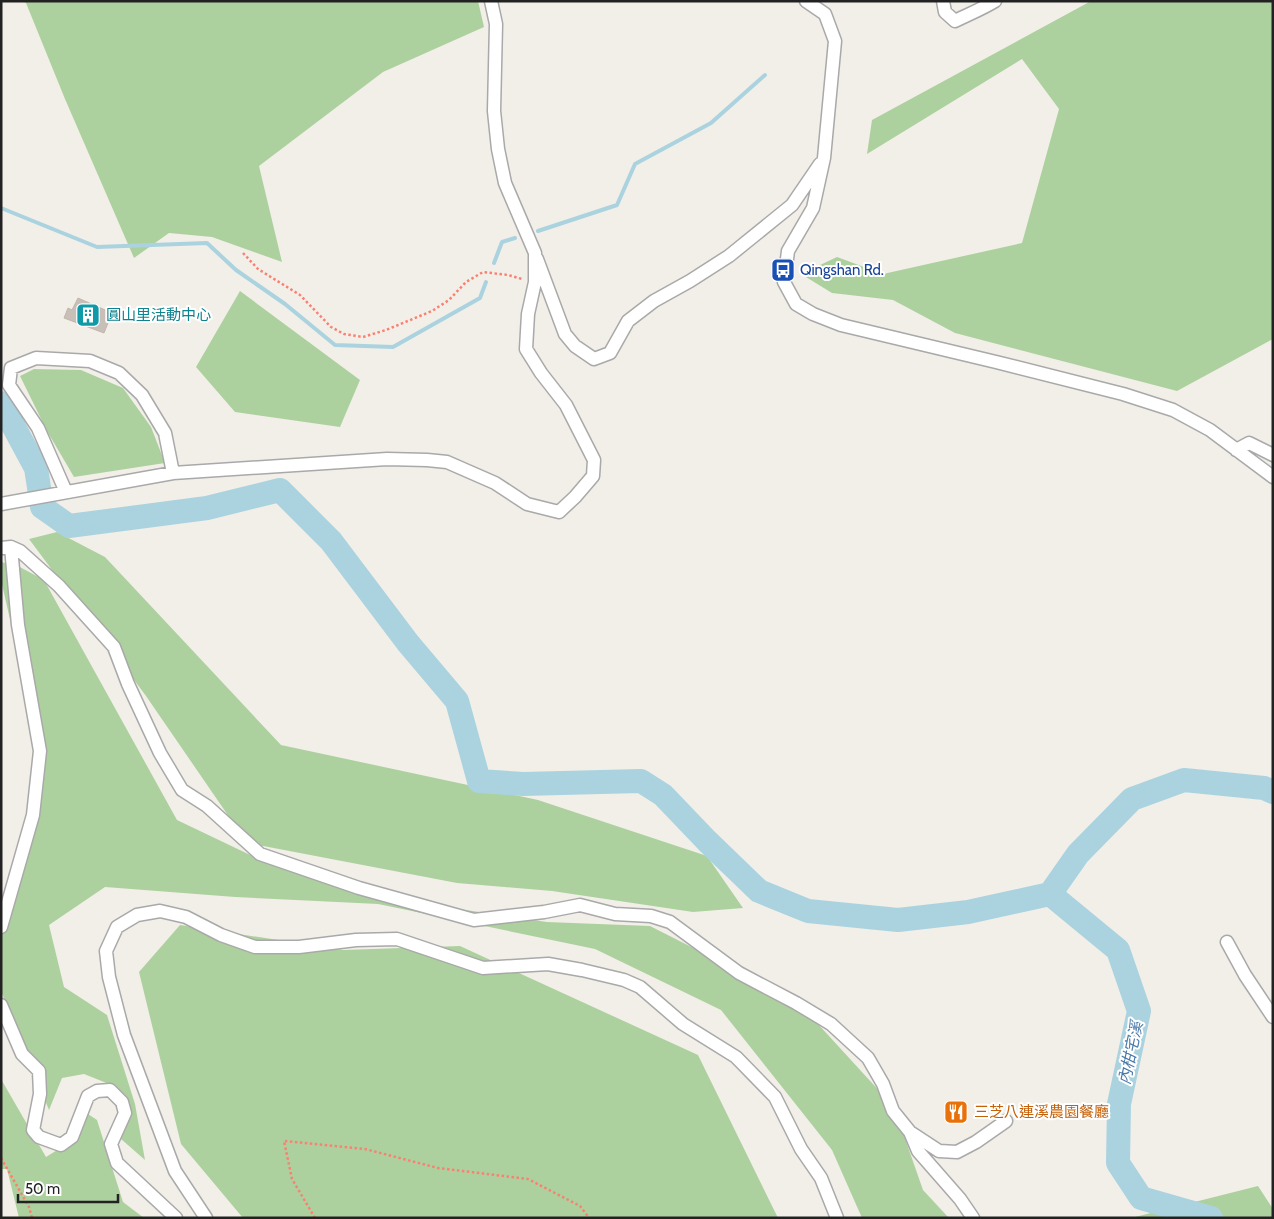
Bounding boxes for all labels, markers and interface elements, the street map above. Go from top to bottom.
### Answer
bus stop icon: Qingshan Rd. [770,257,796,283]
place label: Qingshan Rd. [800,261,884,279]
building icon: 圓山里活動中心 [75,302,101,328]
place label: 圓山里活動中心 [106,306,211,324]
water label: 內柑宅溪 [1115,1018,1147,1086]
restaurant icon: 三芝八連溪農園餐廳 [943,1099,969,1125]
place label: 三芝八連溪農園餐廳 [974,1103,1109,1121]
scale bar [18,1172,118,1204]
text: 50 m [25,1180,60,1198]

